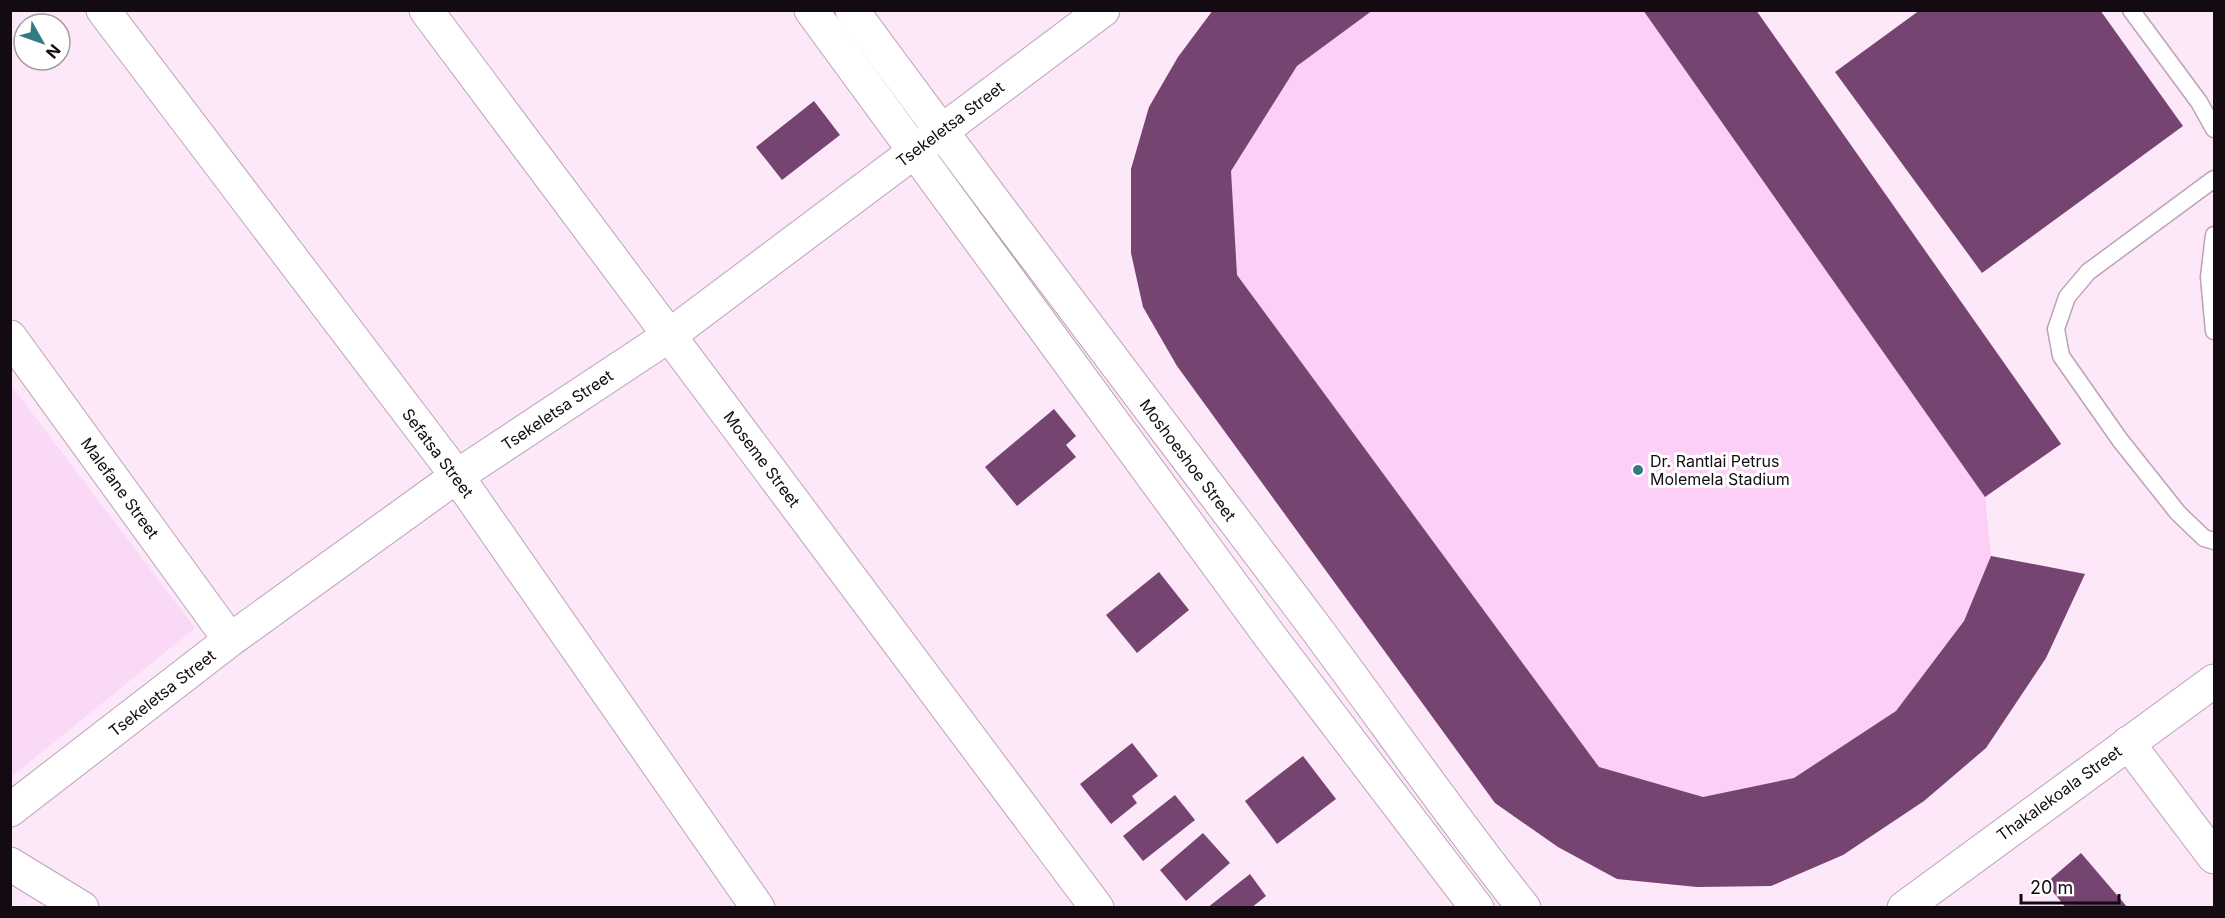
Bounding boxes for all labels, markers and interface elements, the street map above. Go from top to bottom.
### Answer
north arrow [12,12,72,72]
text: N [42,41,65,63]
street label: Tsekeletsa Street [892,77,1008,171]
street label: Tsekeletsa Street [498,365,616,455]
street label: Moshoeshoe Street [1136,395,1240,525]
street label: Sefatsa Street [398,404,478,502]
street label: Moseme Street [719,407,805,511]
street label: Malefane Street [77,434,163,542]
place label: Dr. Rantlai Petrus Molemela Stadium [1650,451,1790,489]
marker: Dr. Rantlai Petrus Molemela Stadium [1631,463,1645,477]
street label: Tsekeletsa Street [105,645,219,741]
street label: Thakalekoala Street [1993,741,2125,845]
scale bar [2021,867,2118,905]
text: 20 m [2030,877,2073,898]

